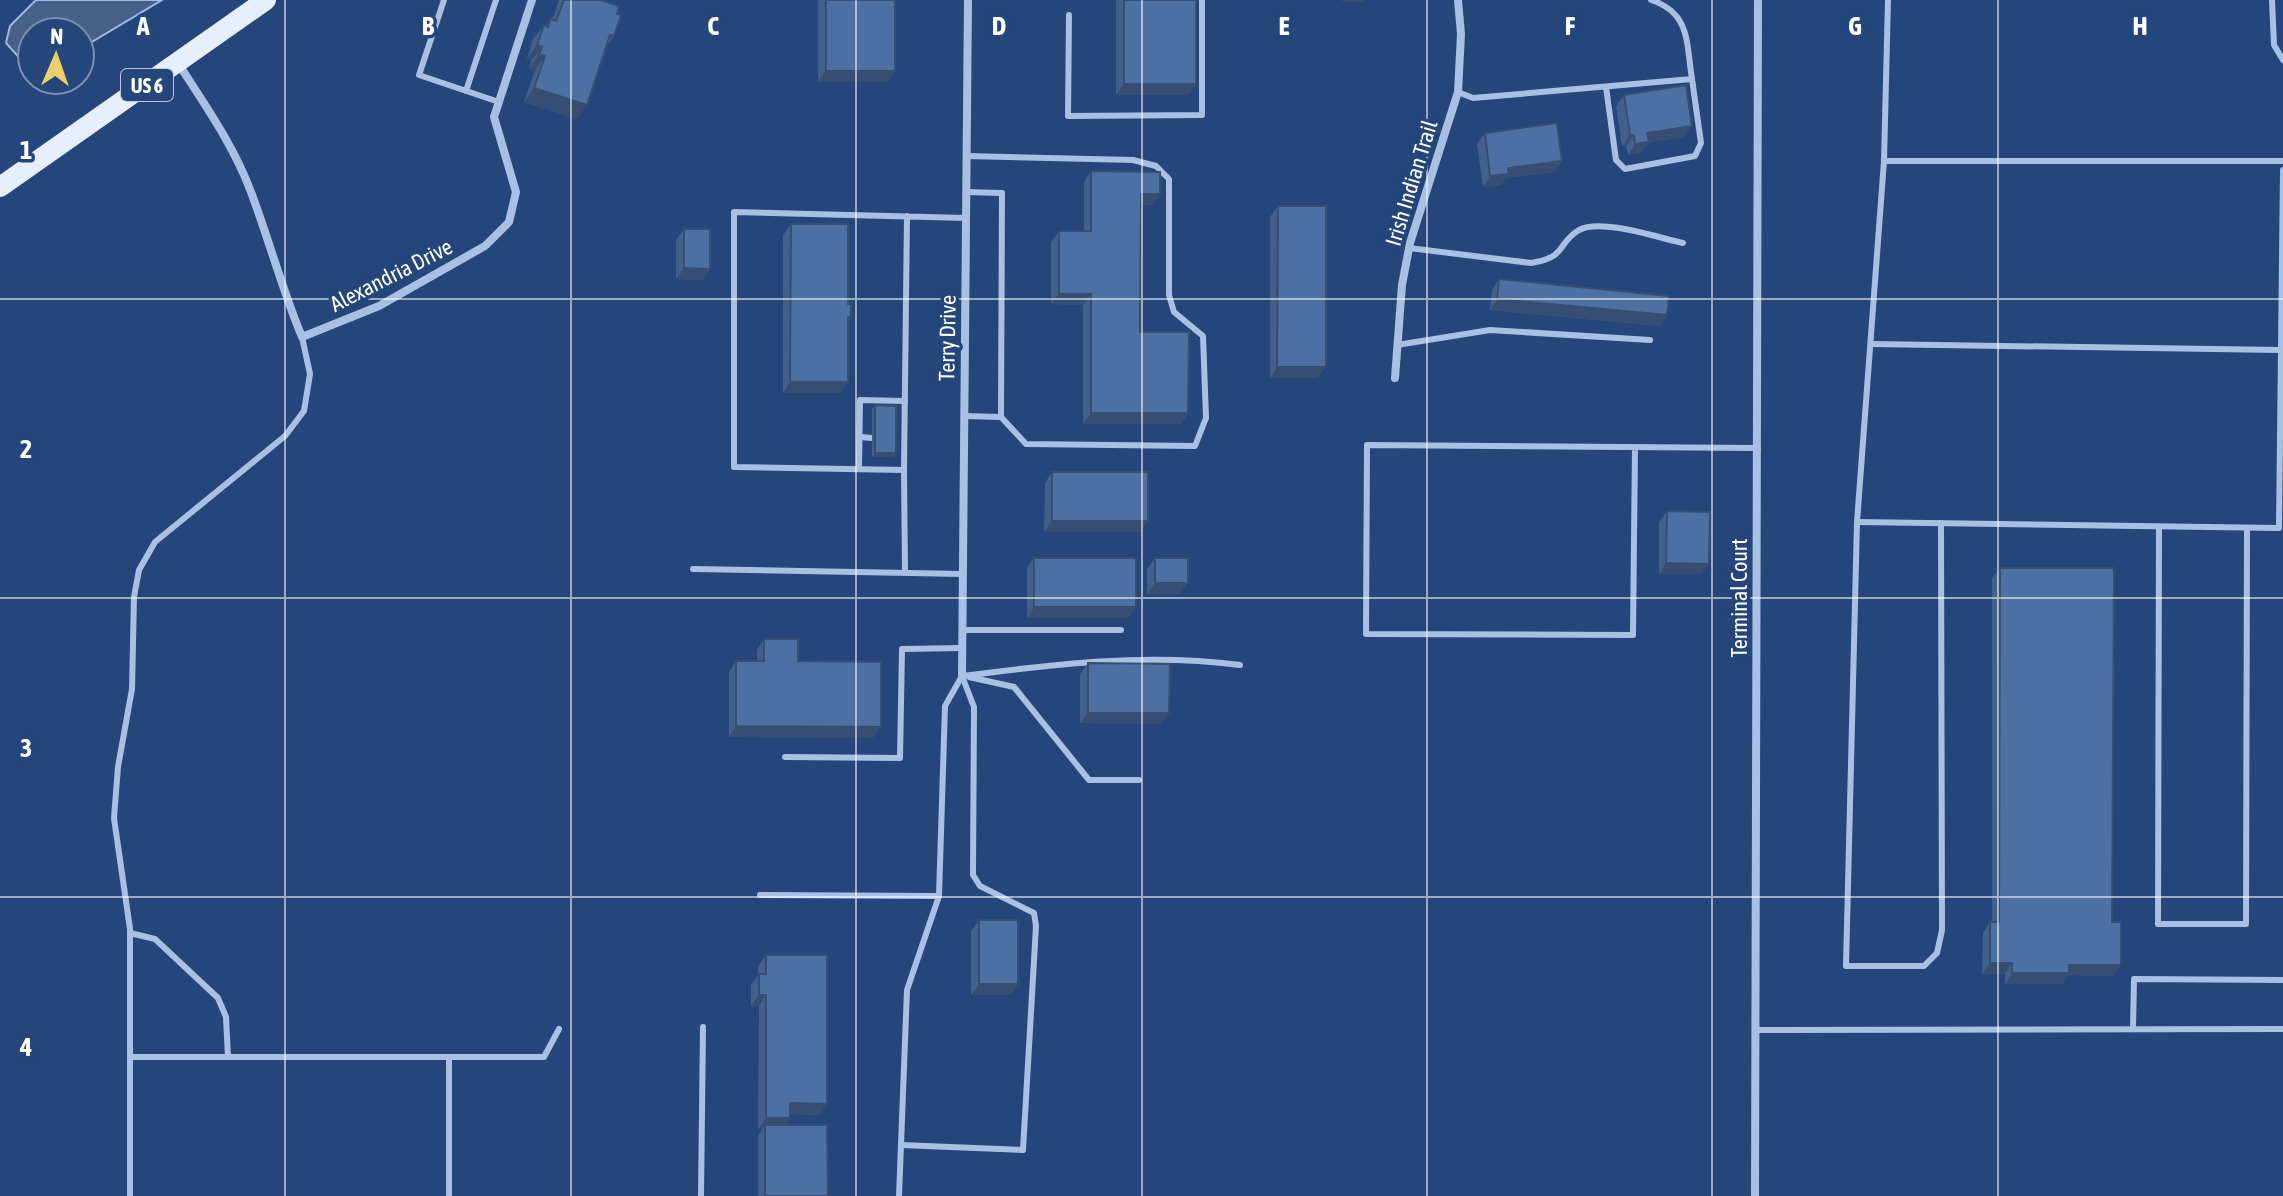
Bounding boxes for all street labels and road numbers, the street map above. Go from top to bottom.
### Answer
road number: US 6 [121,69,173,101]
street label: Irish Indian Trail [1380,117,1442,249]
street label: Alexandria Drive [325,233,457,317]
street label: Terry Drive [933,295,961,381]
street label: Terminal Court [1726,539,1752,657]

